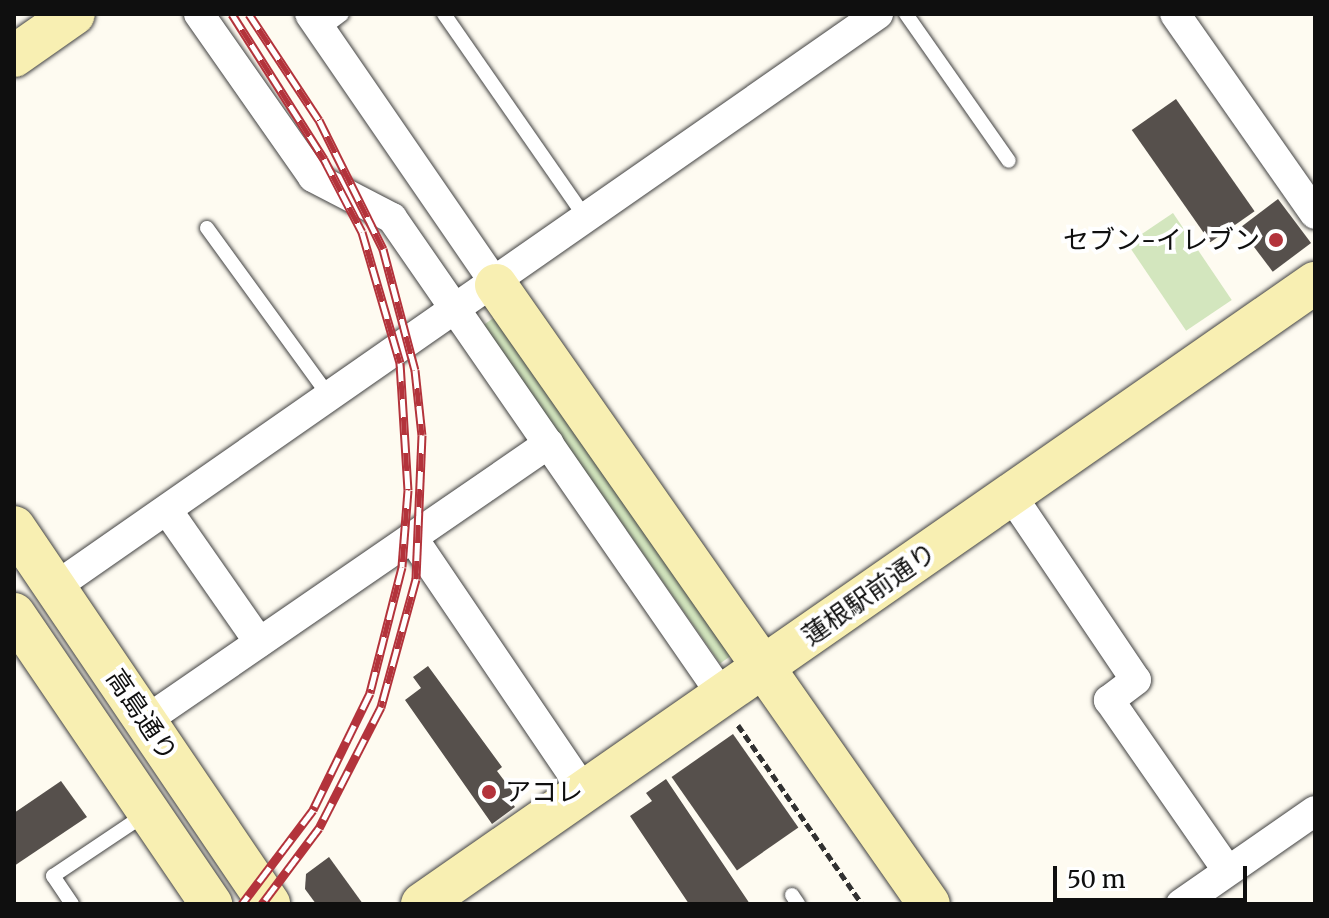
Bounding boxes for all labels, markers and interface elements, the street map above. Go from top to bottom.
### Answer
place label: セブン-イレブン [1063,224,1260,256]
marker: セブン-イレブン [1267,231,1285,249]
street label: 蓮根駅前通り [796,536,942,652]
street label: 高島通り [100,663,184,767]
place label: アコレ [505,776,583,808]
marker: アコレ [480,783,498,801]
scale bar [1057,850,1251,900]
text: 50 m [1067,864,1126,895]

